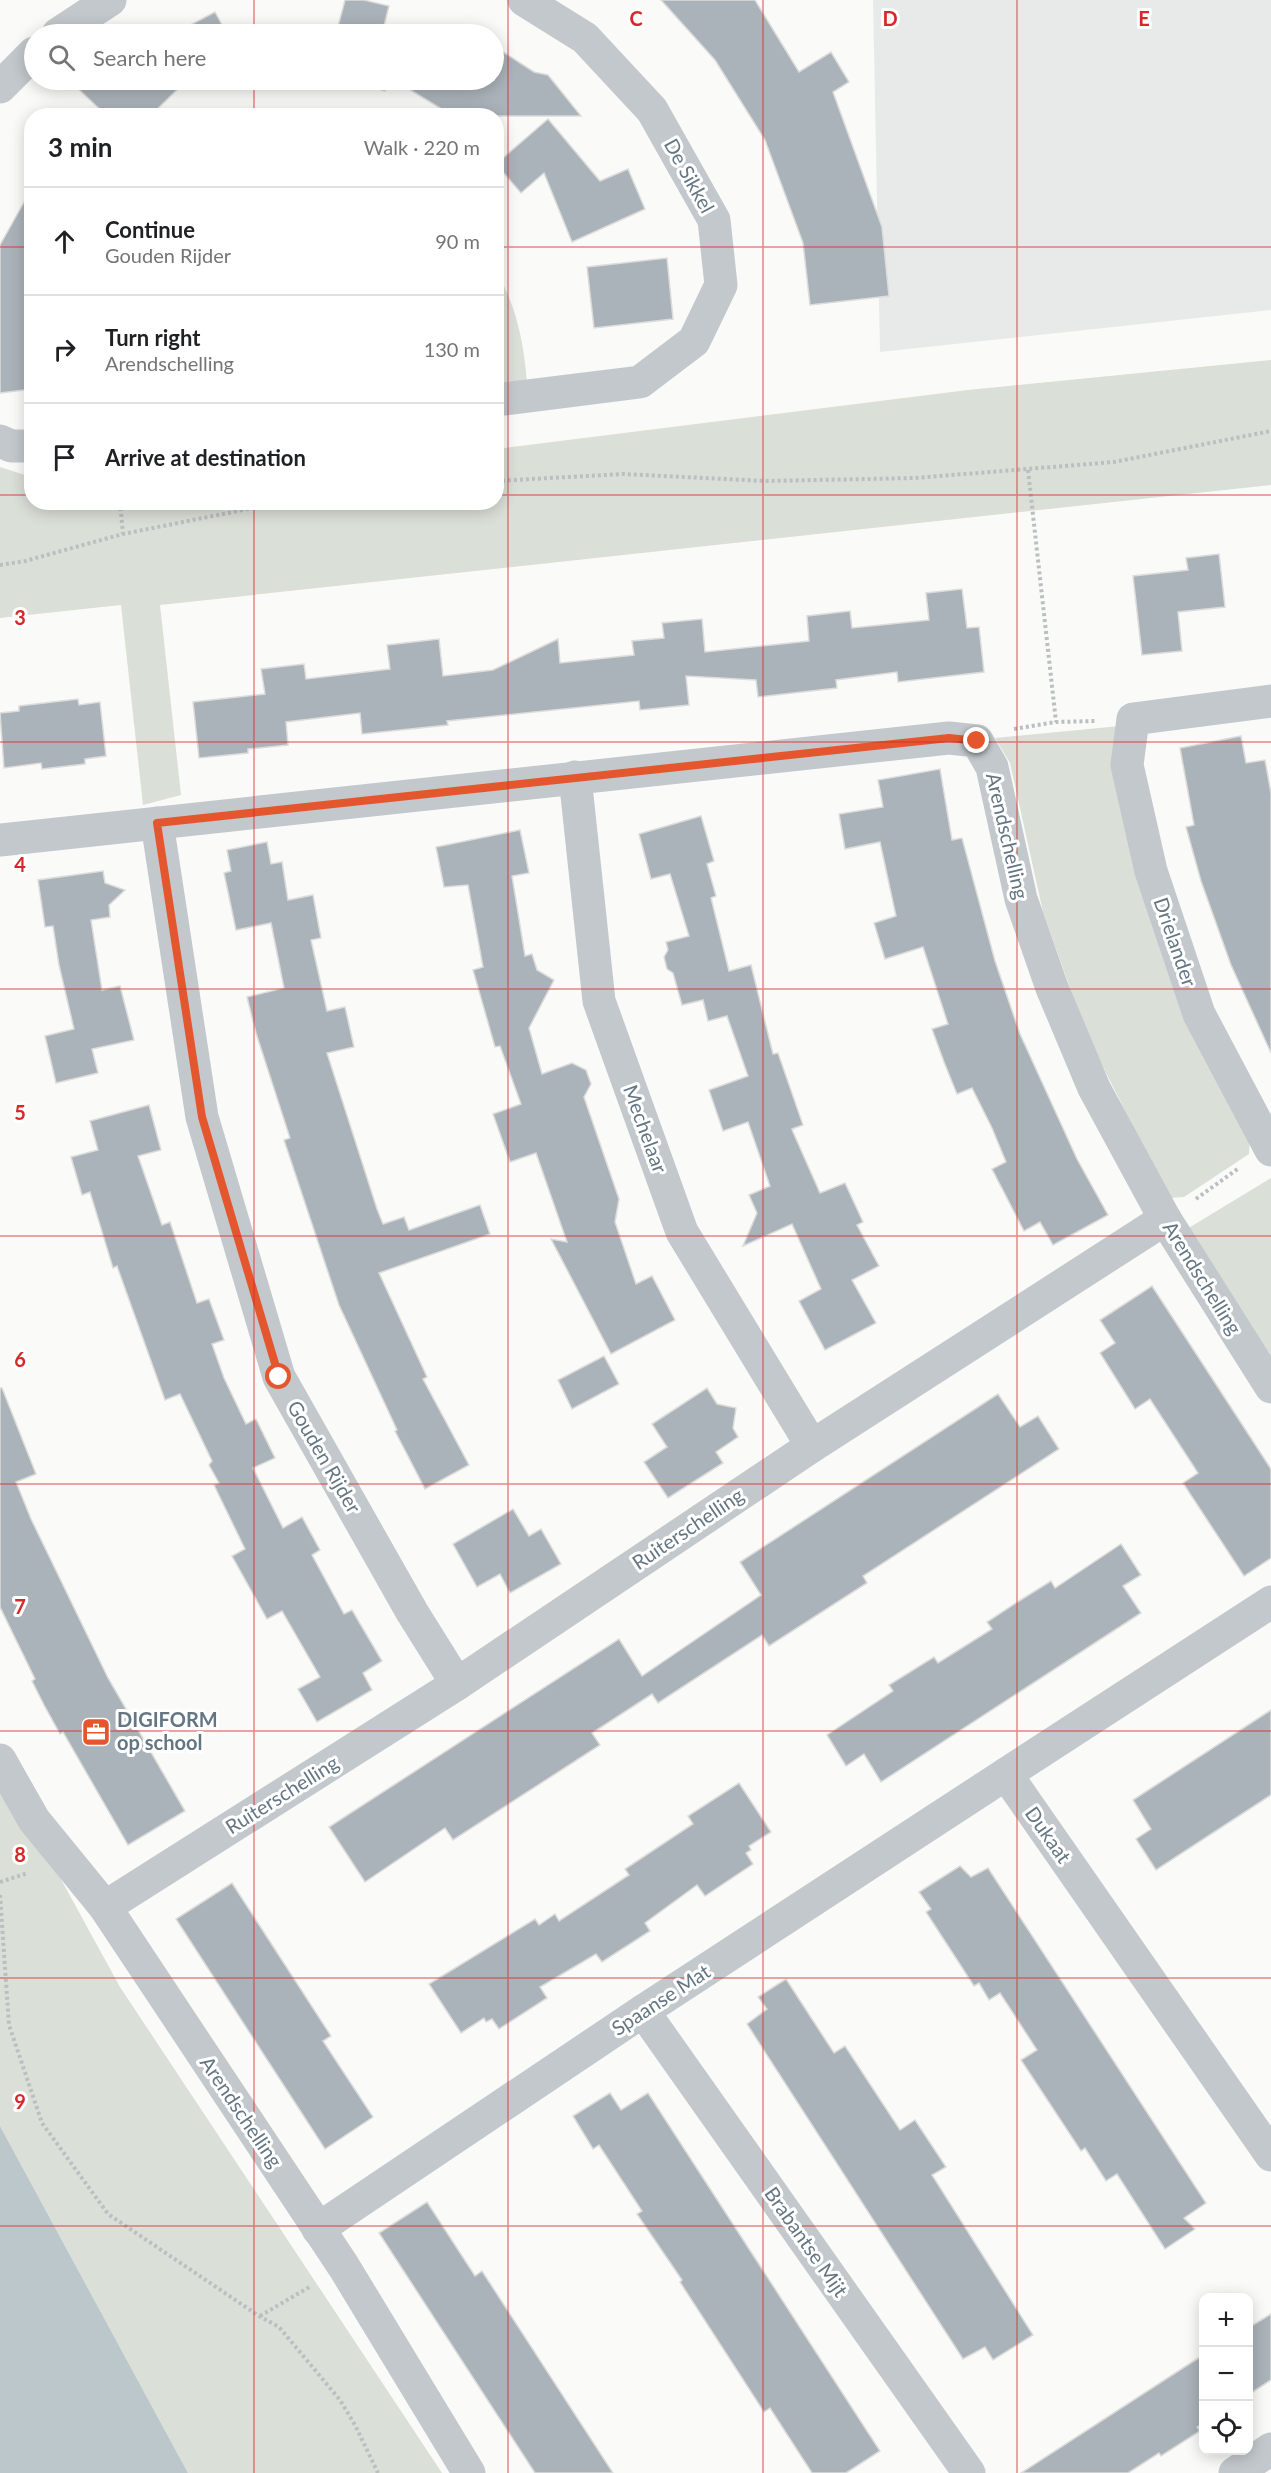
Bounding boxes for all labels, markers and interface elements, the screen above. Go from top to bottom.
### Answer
text: C [629,6,643,30]
text: D [882,6,898,30]
text: E [1138,6,1150,30]
search box [24,24,504,90]
icon: search [45,41,78,74]
text: Search here [93,44,206,71]
text: 3 min [48,131,112,163]
street label: De Sikkel [660,134,720,217]
text: Walk · 220 m [364,135,480,159]
text: Continue [105,216,195,243]
icon: ahead [48,225,81,258]
text: 90 m [435,229,480,253]
text: Gouden Rijder [105,243,231,267]
text: Turn right [105,324,200,351]
icon: right [48,333,81,366]
text: 130 m [424,337,480,361]
text: Arendschelling [105,351,234,375]
icon: arrive [48,441,81,474]
text: Arrive at destination [105,444,306,471]
text: 3 [14,605,26,629]
route end [963,727,989,753]
street label: Arendschelling [982,770,1034,901]
text: 4 [14,852,26,876]
street label: Drielander [1150,894,1203,990]
street label: Mechelaar [619,1081,673,1177]
text: 5 [14,1100,26,1124]
street label: Arendschelling [1158,1216,1247,1339]
text: 6 [14,1347,26,1371]
route start [265,1363,291,1389]
street label: Gouden Rijder [283,1396,367,1518]
street label: Ruiterschelling [627,1482,748,1574]
text: 7 [14,1594,26,1618]
place label: DIGIFORM op school [117,1707,218,1754]
office icon: DIGIFORM op school [80,1716,112,1748]
street label: Ruiterschelling [221,1750,342,1838]
street label: Dukaat [1021,1802,1077,1867]
text: 8 [14,1842,26,1866]
street label: Spaanse Mat [607,1958,714,2040]
street label: Arendschelling [196,2051,288,2172]
text: 9 [14,2089,26,2113]
street label: Brabantse Mijt [760,2182,854,2301]
map controls [1199,2293,1253,2455]
button: + [1199,2293,1253,2347]
button: − [1199,2347,1253,2401]
button: locate [1199,2401,1253,2455]

